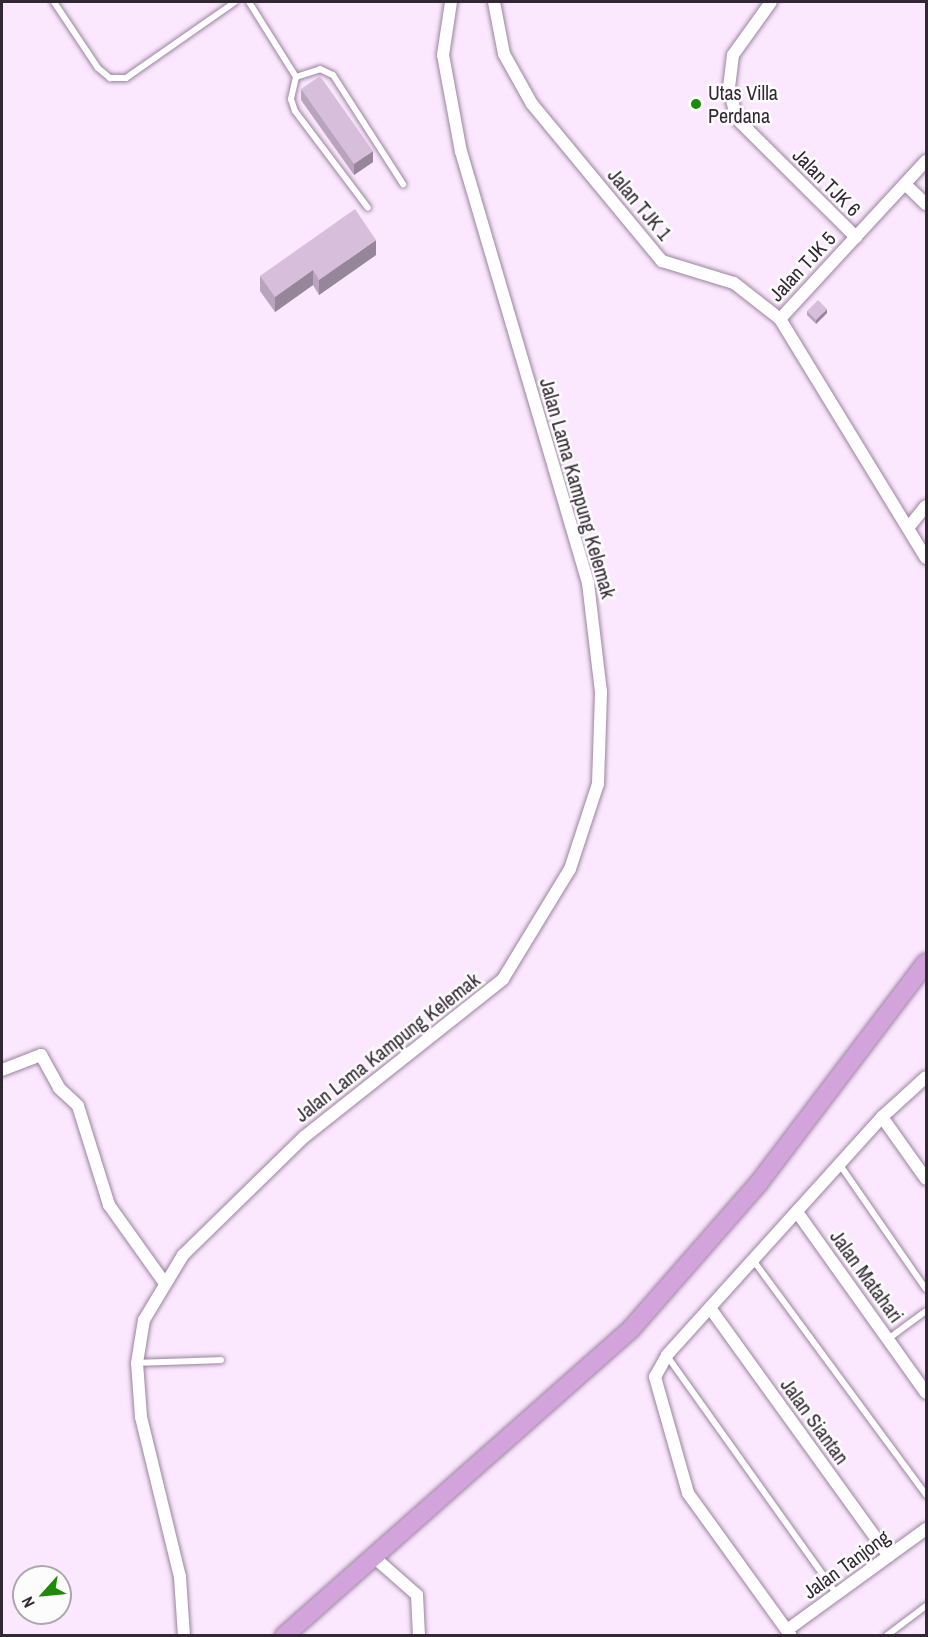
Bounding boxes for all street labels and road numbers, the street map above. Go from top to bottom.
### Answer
street label: Jalan TJK 6 [788,143,866,221]
street label: Jalan TJK 1 [603,163,677,245]
street label: Jalan TJK 5 [764,226,840,306]
street label: Jalan Lama Kampung Kelemak [535,375,621,601]
street label: Jalan Lama Kampung Kelemak [290,967,484,1127]
street label: Jalan Matahari [825,1225,909,1327]
street label: Jalan Siantan [776,1373,854,1469]
street label: Jalan Tanjong [798,1524,894,1604]

